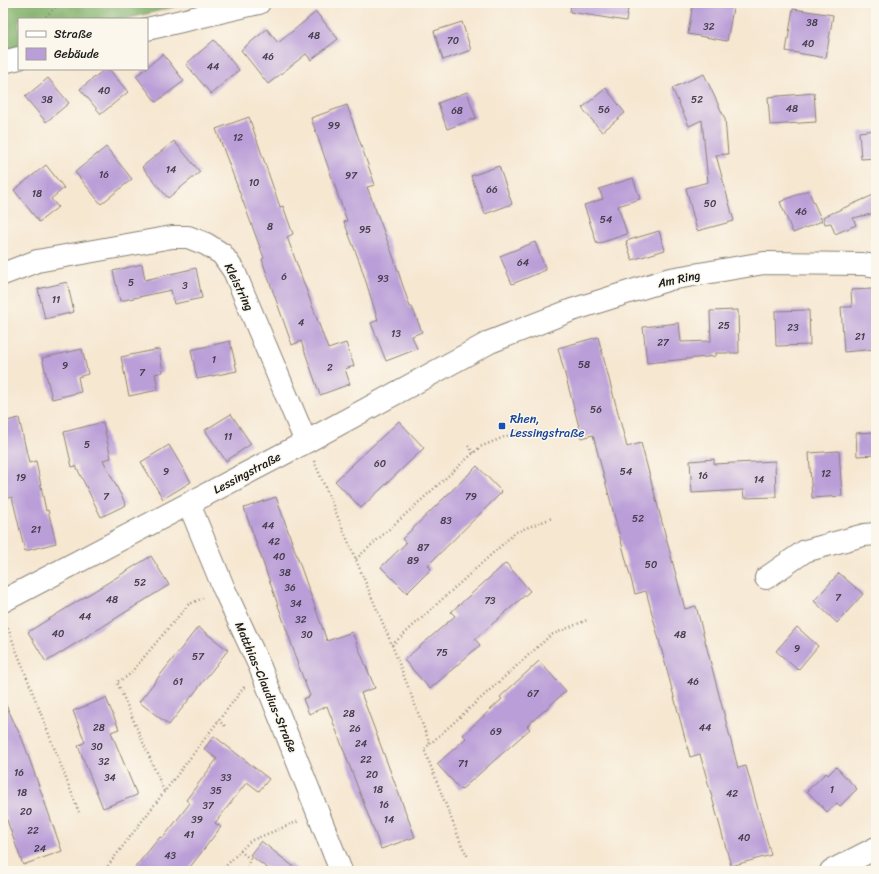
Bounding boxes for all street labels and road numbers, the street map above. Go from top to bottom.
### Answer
street label: Kleistring [218,259,260,315]
street label: Am Ring [655,264,702,294]
street label: Lessingstraße [209,446,285,500]
street label: Matthias-Claudius-Straße [228,618,304,756]

